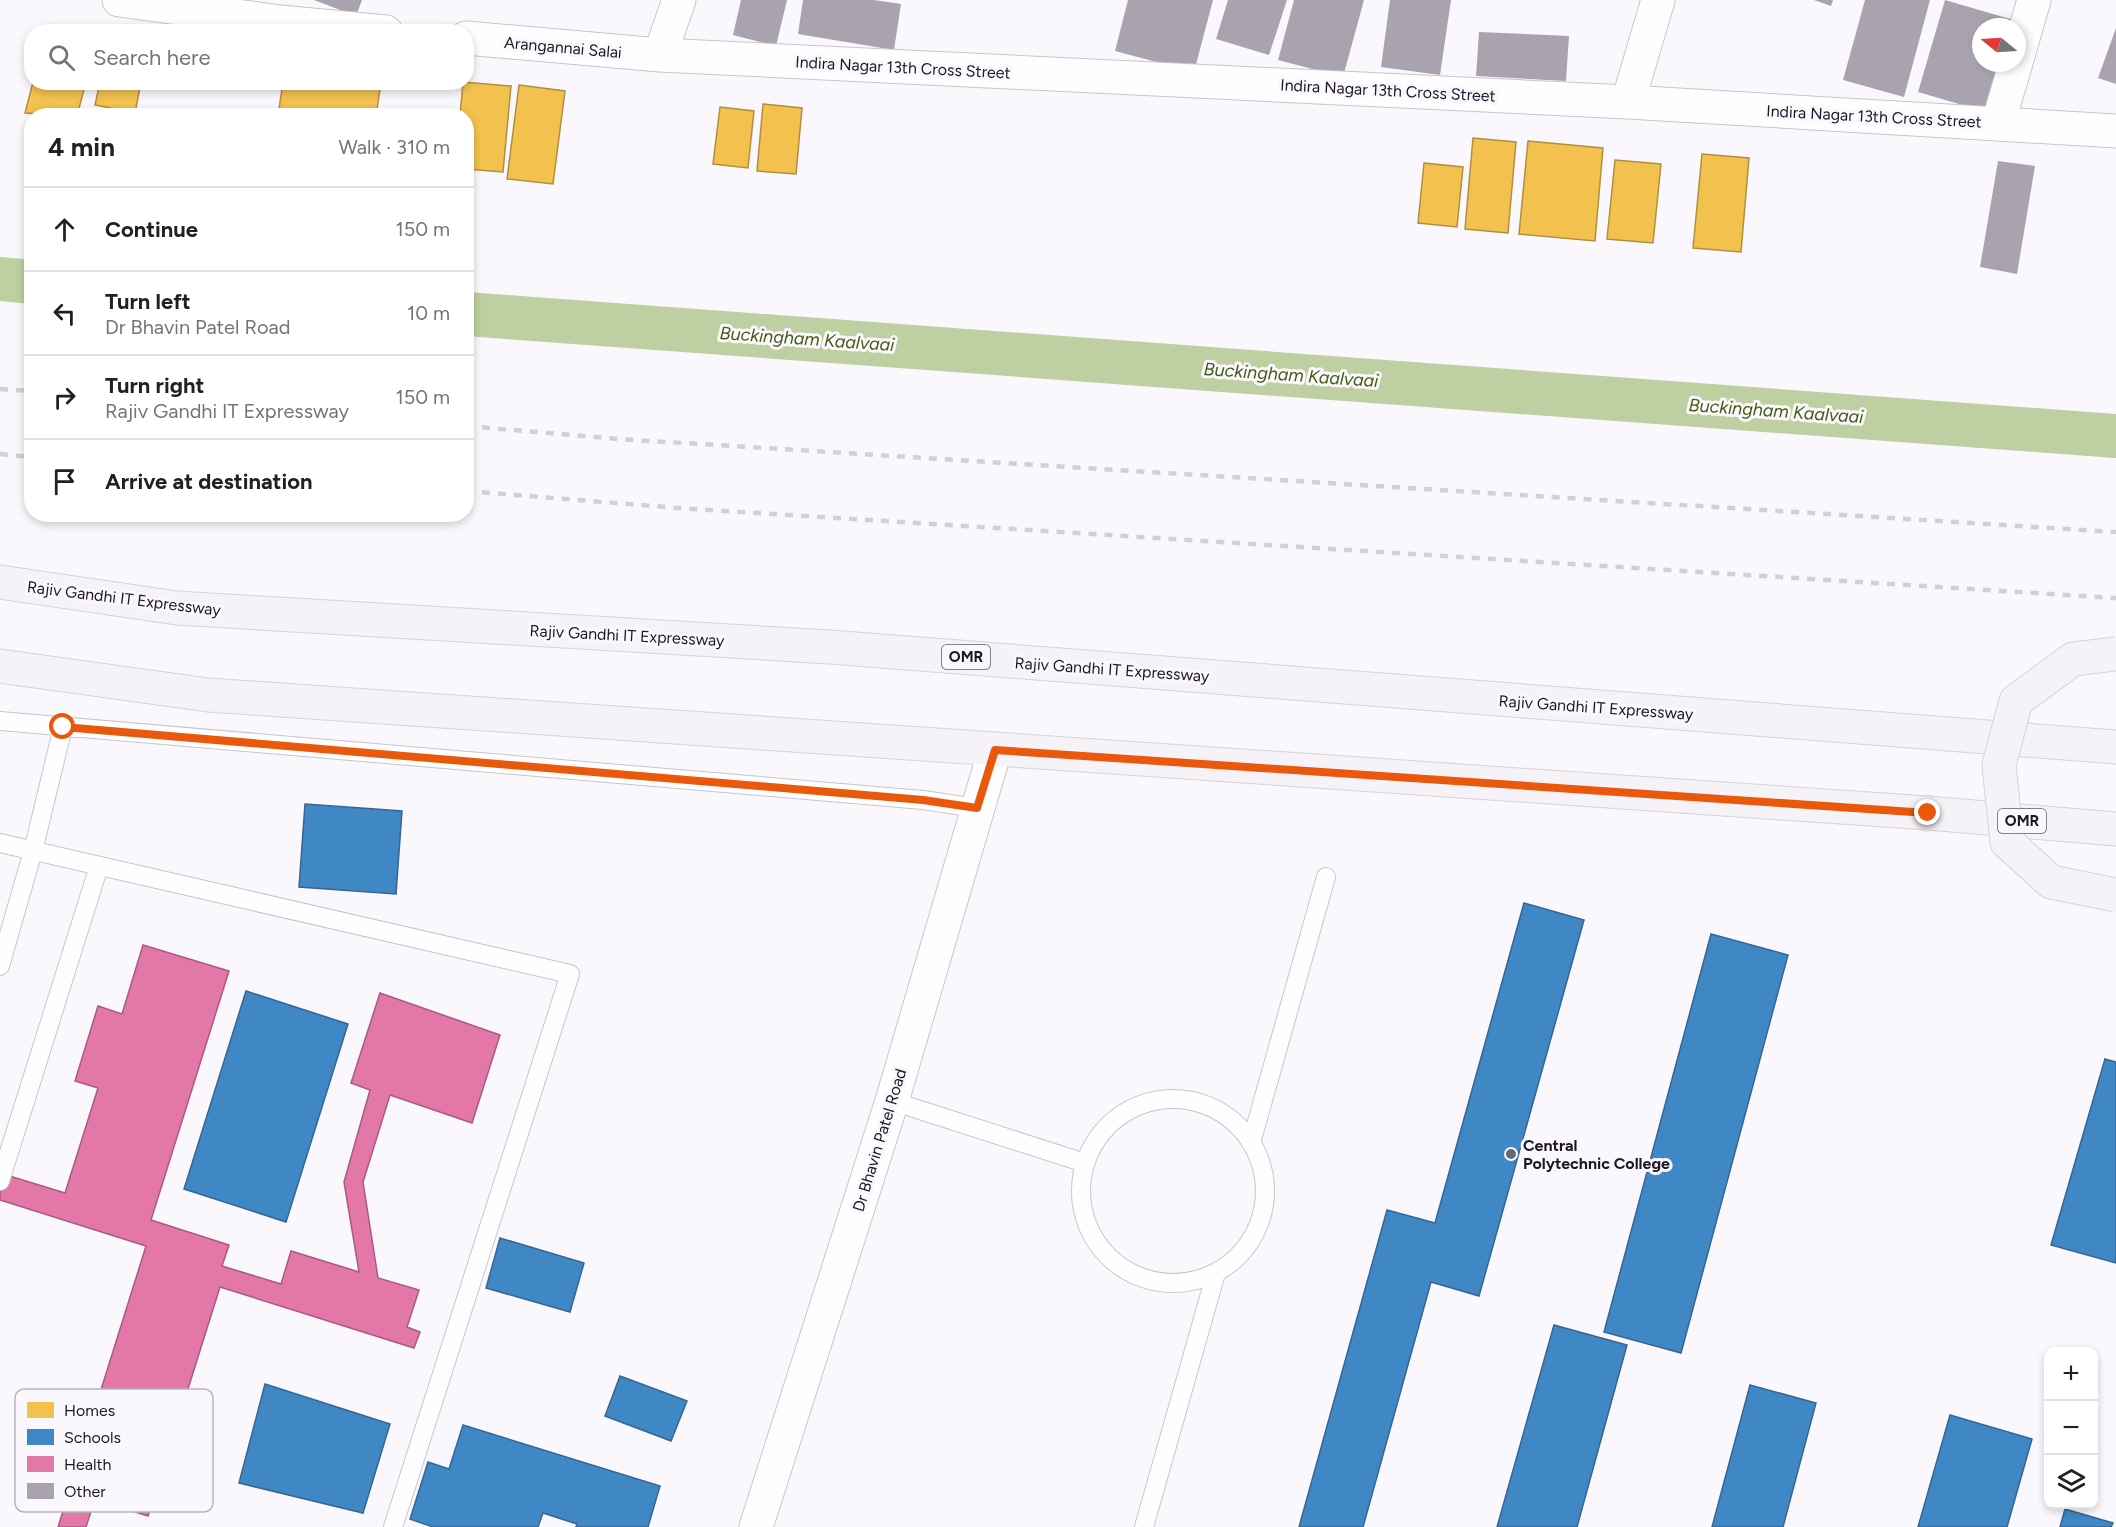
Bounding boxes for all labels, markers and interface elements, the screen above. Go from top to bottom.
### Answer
north arrow [1972,18,2026,72]
search box [24,24,474,90]
street label: Arangannai Salai [503,33,623,62]
icon: search [45,41,78,74]
text: Search here [93,44,211,71]
street label: Indira Nagar 13th Cross Street [795,52,1011,83]
street label: Indira Nagar 13th Cross Street [1280,75,1496,106]
street label: Indira Nagar 13th Cross Street [1766,101,1982,132]
text: 4 min [48,131,115,163]
text: Walk · 310 m [338,135,450,159]
icon: ahead [48,213,81,246]
text: Continue [105,216,198,243]
text: 150 m [395,217,450,241]
text: Turn left [105,288,191,315]
icon: left [48,297,81,330]
text: 10 m [407,301,450,325]
text: Dr Bhavin Patel Road [105,315,290,339]
water label: Buckingham Kaalvaai [719,322,896,356]
water label: Buckingham Kaalvaai [1203,358,1380,392]
text: Turn right [105,372,204,399]
icon: right [48,381,81,414]
text: 150 m [395,385,450,409]
water label: Buckingham Kaalvaai [1688,394,1865,428]
text: Rajiv Gandhi IT Expressway [105,399,349,423]
icon: arrive [48,465,81,498]
text: Arrive at destination [105,468,313,495]
street label: Rajiv Gandhi IT Expressway [26,577,223,620]
street label: Rajiv Gandhi IT Expressway [529,621,726,650]
road number: OMR [942,645,990,669]
street label: Rajiv Gandhi IT Expressway [1014,653,1211,686]
street label: Rajiv Gandhi IT Expressway [1498,691,1695,724]
route start [49,713,75,739]
route end [1914,799,1940,825]
road number: OMR [1998,809,2046,833]
street label: Dr Bhavin Patel Road [849,1066,910,1214]
place label: Central Polytechnic College [1523,1136,1670,1173]
marker: Central Polytechnic College [1504,1147,1518,1161]
map controls [2044,1347,2098,1509]
button: + [2044,1347,2098,1401]
legend [15,1389,213,1512]
text: Homes [64,1401,115,1420]
button: − [2044,1401,2098,1455]
text: Schools [64,1428,121,1447]
text: Health [64,1455,111,1474]
button: layers [2044,1455,2098,1509]
text: Other [64,1482,106,1501]

